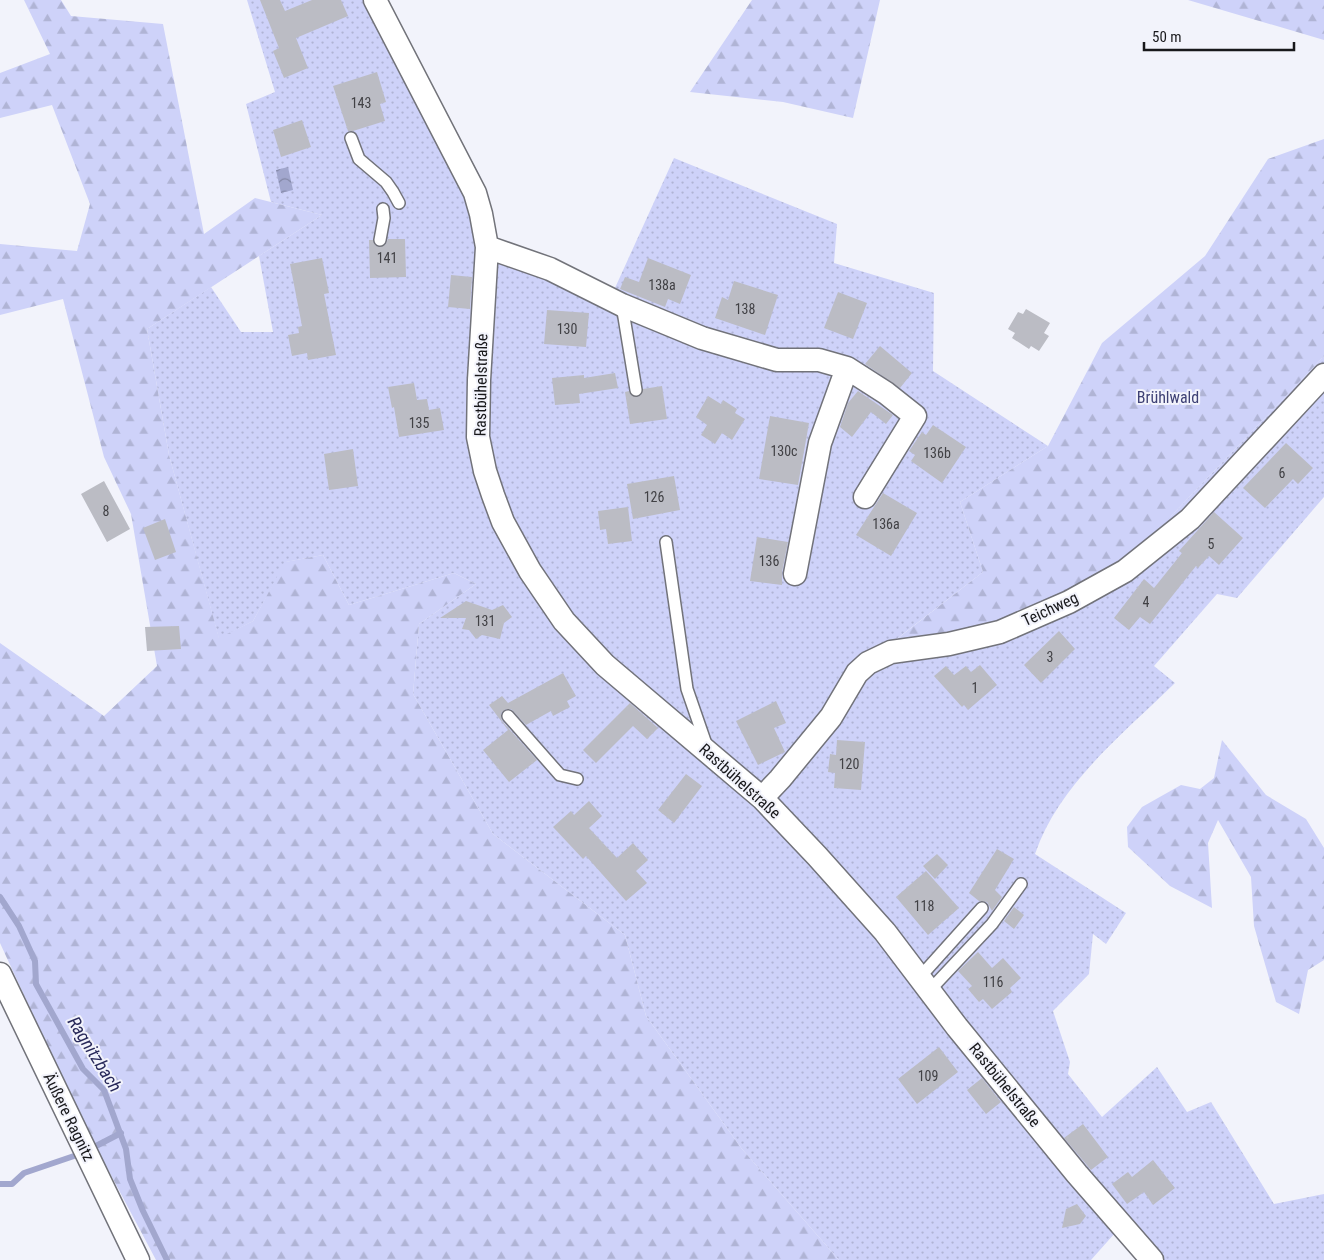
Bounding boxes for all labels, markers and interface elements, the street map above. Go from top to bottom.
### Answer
scale bar [1144,20,1294,52]
text: 50 m [1152,28,1182,46]
house number: 143 [351,95,371,111]
house number: 141 [377,250,397,266]
house number: 138a [648,277,676,293]
house number: 138 [735,301,755,317]
house number: 130 [557,321,577,337]
street label: Rastbühelstraße [471,333,491,437]
park label: Brühlwald [1137,388,1199,407]
house number: 135 [409,415,429,431]
house number: 130c [770,443,798,459]
house number: 136b [923,445,951,461]
house number: 6 [1279,465,1286,481]
house number: 126 [644,489,664,505]
house number: 8 [103,503,110,519]
house number: 136a [872,516,900,532]
house number: 5 [1208,536,1215,552]
house number: 136 [759,553,779,569]
street label: Teichweg [1019,588,1081,630]
house number: 4 [1143,594,1150,610]
house number: 131 [475,613,495,629]
house number: 3 [1047,649,1053,665]
house number: 1 [972,680,978,696]
street label: Rastbühelstraße [695,740,785,822]
house number: 120 [839,756,859,772]
house number: 118 [914,898,934,914]
house number: 116 [983,974,1003,990]
water label: Ragnitzbach [64,1012,126,1096]
street label: Rastbühelstraße [965,1039,1045,1131]
house number: 109 [918,1068,938,1084]
street label: Äußere Ragnitz [39,1070,99,1164]

